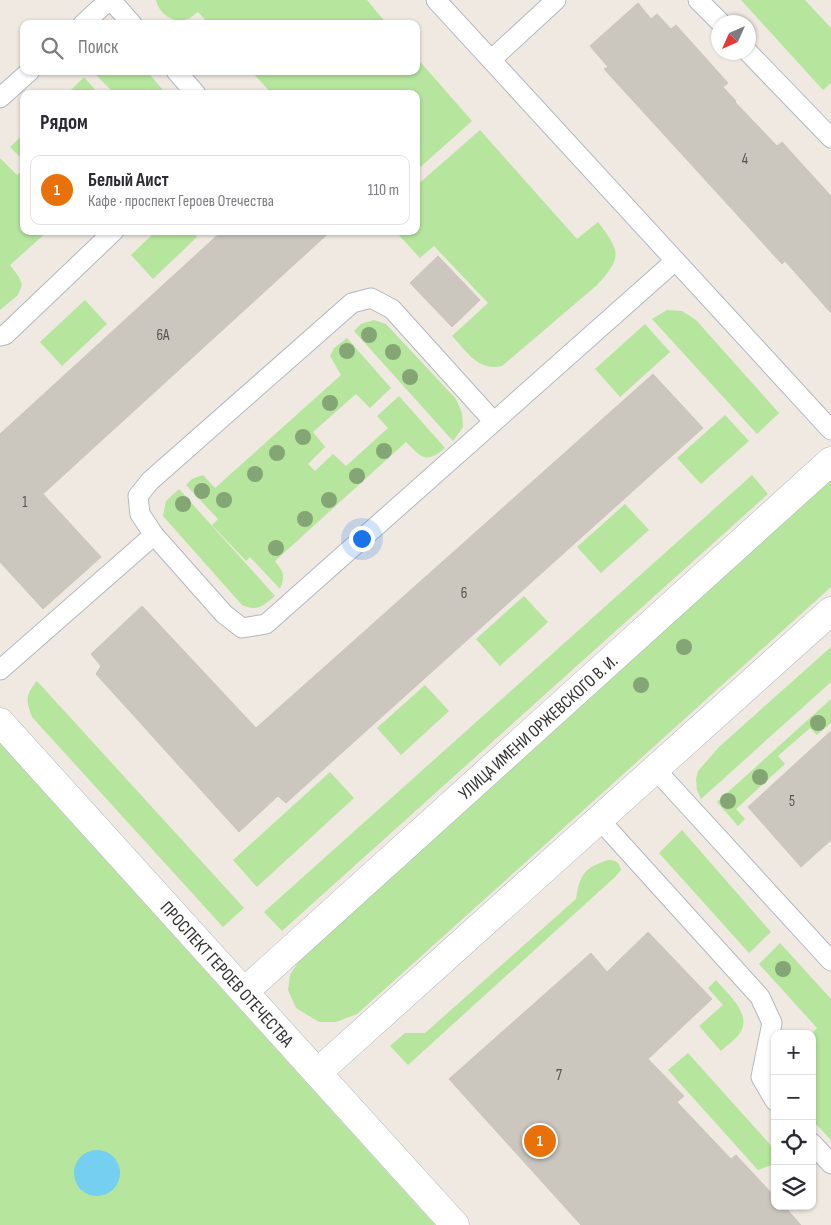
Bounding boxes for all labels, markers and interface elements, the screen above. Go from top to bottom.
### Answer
north arrow [711,15,756,60]
search box [20,20,420,75]
icon: search [38,34,66,62]
text: Поиск [78,36,118,59]
text: Рядом [40,110,88,135]
house number: 4 [742,150,748,169]
text: Белый Аист [88,169,169,192]
text: 1 [54,181,60,200]
text: 110 m [368,181,399,200]
text: Кафе · проспект Героев Отечества [88,192,274,211]
house number: 6А [157,326,170,345]
house number: 1 [22,493,28,512]
your location [349,526,375,552]
house number: 6 [461,584,467,603]
street label: УЛИЦА ИМЕНИ ОРЖЕВСКОГО В. И. [455,650,622,804]
house number: 5 [789,792,795,811]
street label: ПРОСПЕКТ ГЕРОЕВ ОТЕЧЕСТВА [156,897,298,1052]
map controls [771,1030,816,1210]
button: + [771,1030,816,1075]
house number: 7 [556,1066,562,1085]
button: − [771,1075,816,1120]
button: locate [771,1120,816,1165]
pin: 1 [524,1122,556,1160]
button: layers [771,1165,816,1210]

